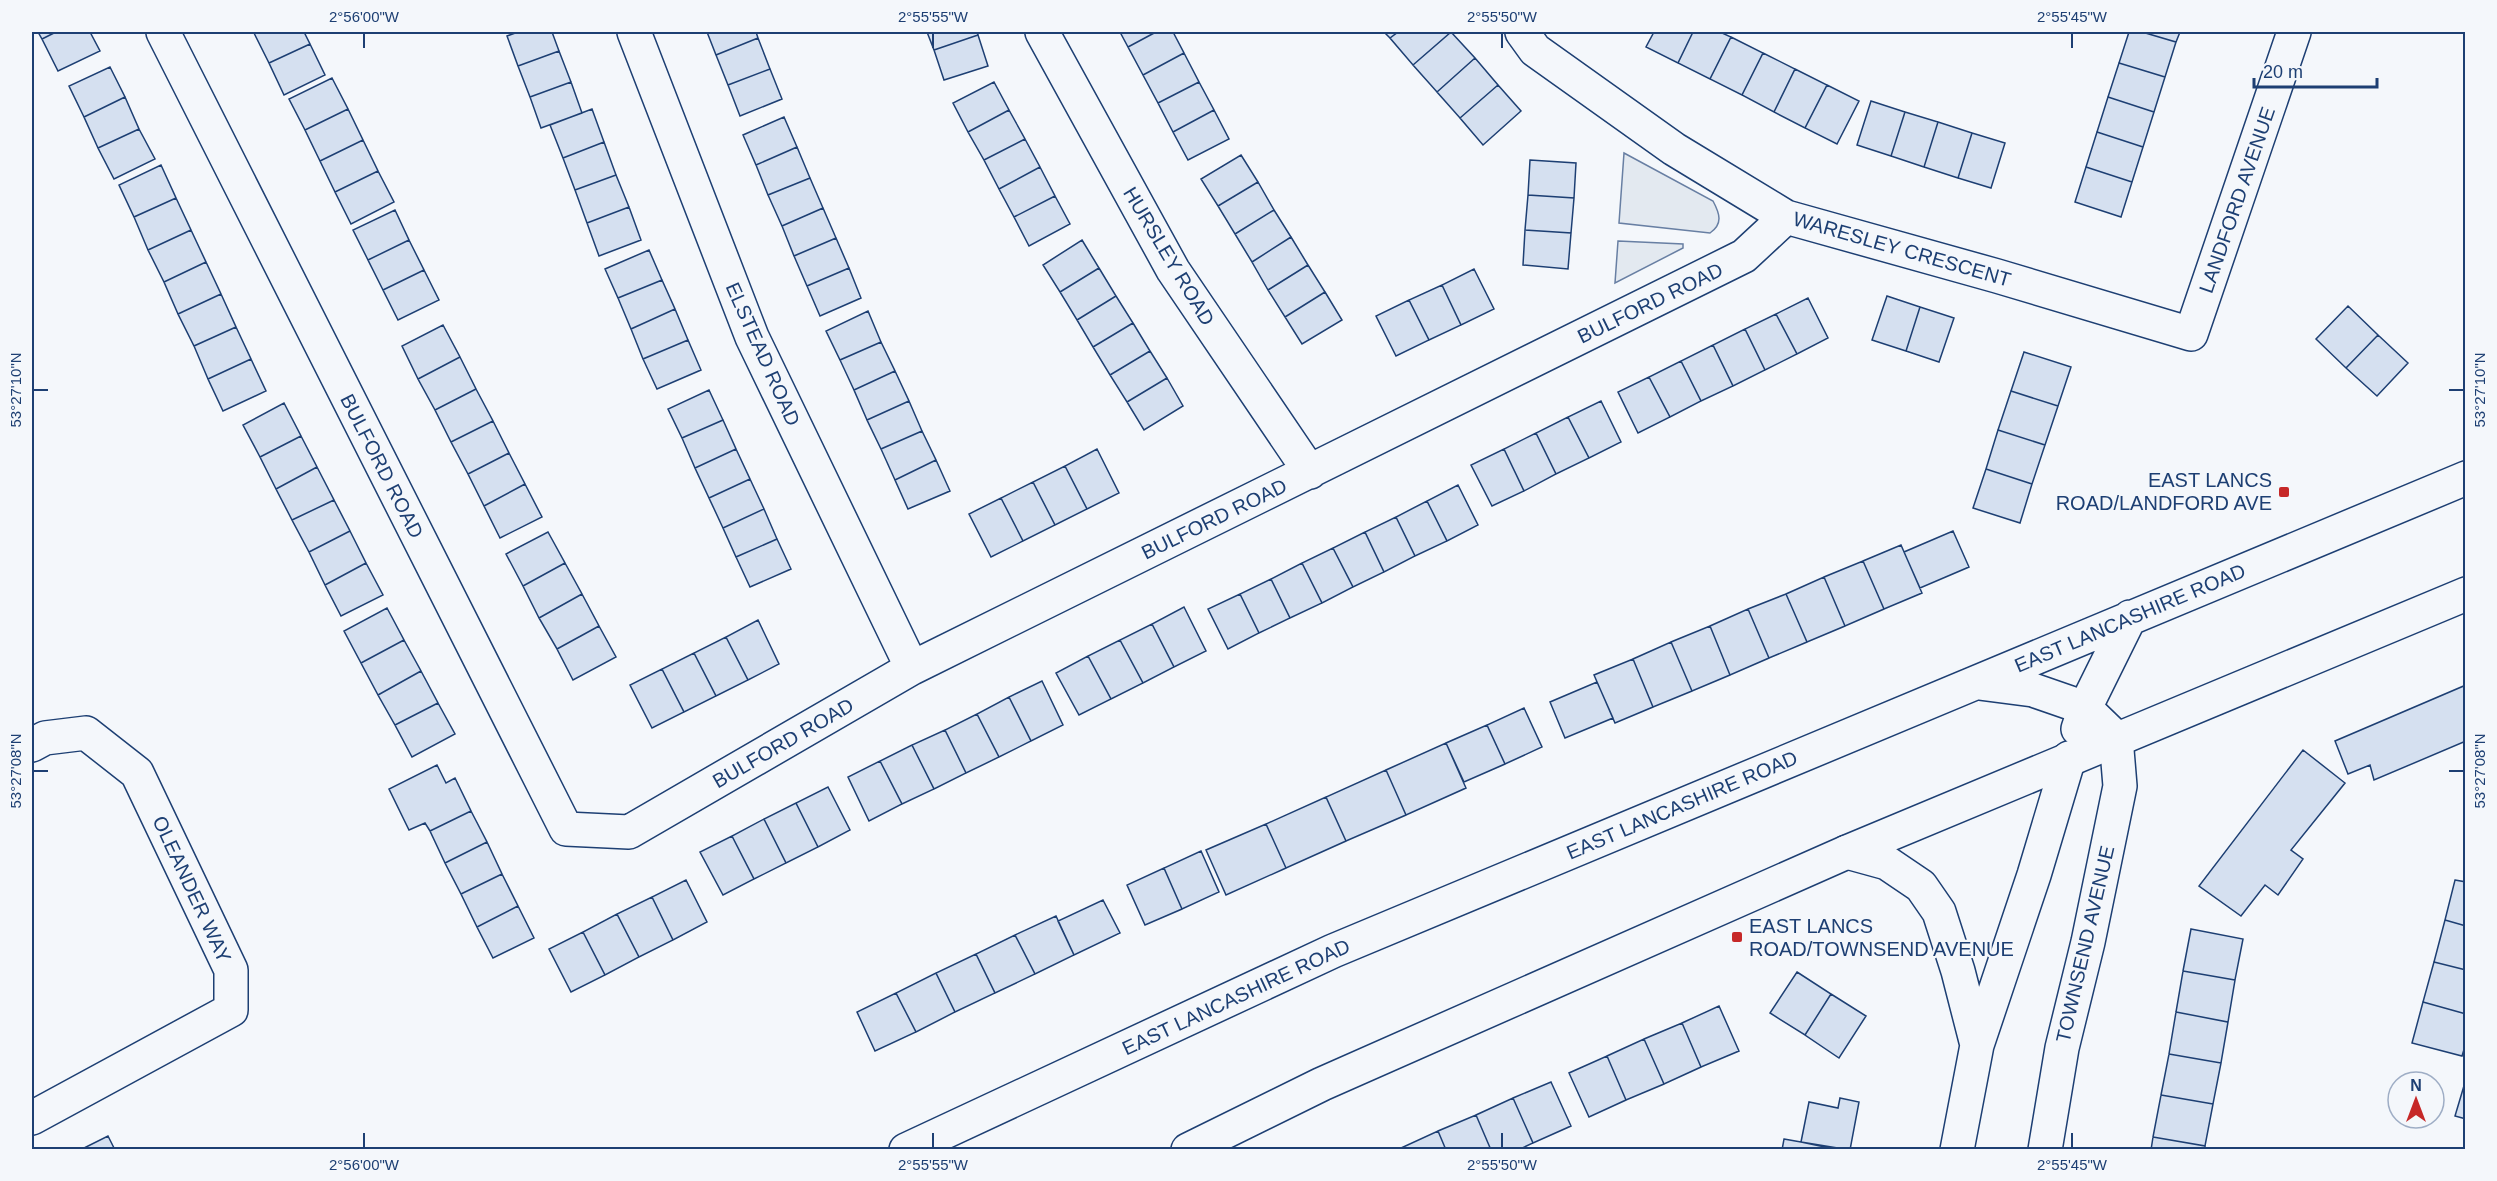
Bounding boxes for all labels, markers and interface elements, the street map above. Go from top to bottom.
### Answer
text: 2°56'00"W [329,8,400,25]
text: 2°55'55"W [898,8,969,25]
text: 2°55'50"W [1467,8,1538,25]
text: 2°55'45"W [2037,8,2108,25]
scale bar [2254,51,2377,89]
text: 20 m [2263,62,2303,82]
street label: LANDFORD AVENUE [2195,104,2279,296]
street label: HURSLEY ROAD [1119,183,1219,329]
street label: WARESLEY CRESCENT [1791,207,2013,291]
street label: BULFORD ROAD [1574,258,1726,348]
street label: ELSTEAD ROAD [722,279,804,429]
text: 53°27'10"N [7,352,24,428]
text: 53°27'10"N [2471,352,2488,428]
street label: BULFORD ROAD [336,390,428,542]
place label: EAST LANCS ROAD/LANDFORD AVE [2056,469,2272,514]
street label: BULFORD ROAD [1138,474,1290,564]
marker: EAST LANCS ROAD/LANDFORD AVE [2277,485,2291,499]
street label: EAST LANCASHIRE ROAD [2011,559,2249,677]
street label: BULFORD ROAD [709,694,857,792]
text: 53°27'08"N [7,733,24,809]
text: 53°27'08"N [2471,733,2488,809]
street label: EAST LANCASHIRE ROAD [1563,746,1801,864]
street label: OLEANDER WAY [148,812,236,966]
street label: TOWNSEND AVENUE [2052,843,2118,1045]
place label: EAST LANCS ROAD/TOWNSEND AVENUE [1749,915,2014,960]
marker: EAST LANCS ROAD/TOWNSEND AVENUE [1730,930,1744,944]
street label: EAST LANCASHIRE ROAD [1119,935,1353,1059]
north arrow [2386,1070,2446,1130]
text: N [2410,1077,2422,1094]
text: 2°56'00"W [329,1156,400,1173]
text: 2°55'55"W [898,1156,969,1173]
text: 2°55'50"W [1467,1156,1538,1173]
text: 2°55'45"W [2037,1156,2108,1173]

